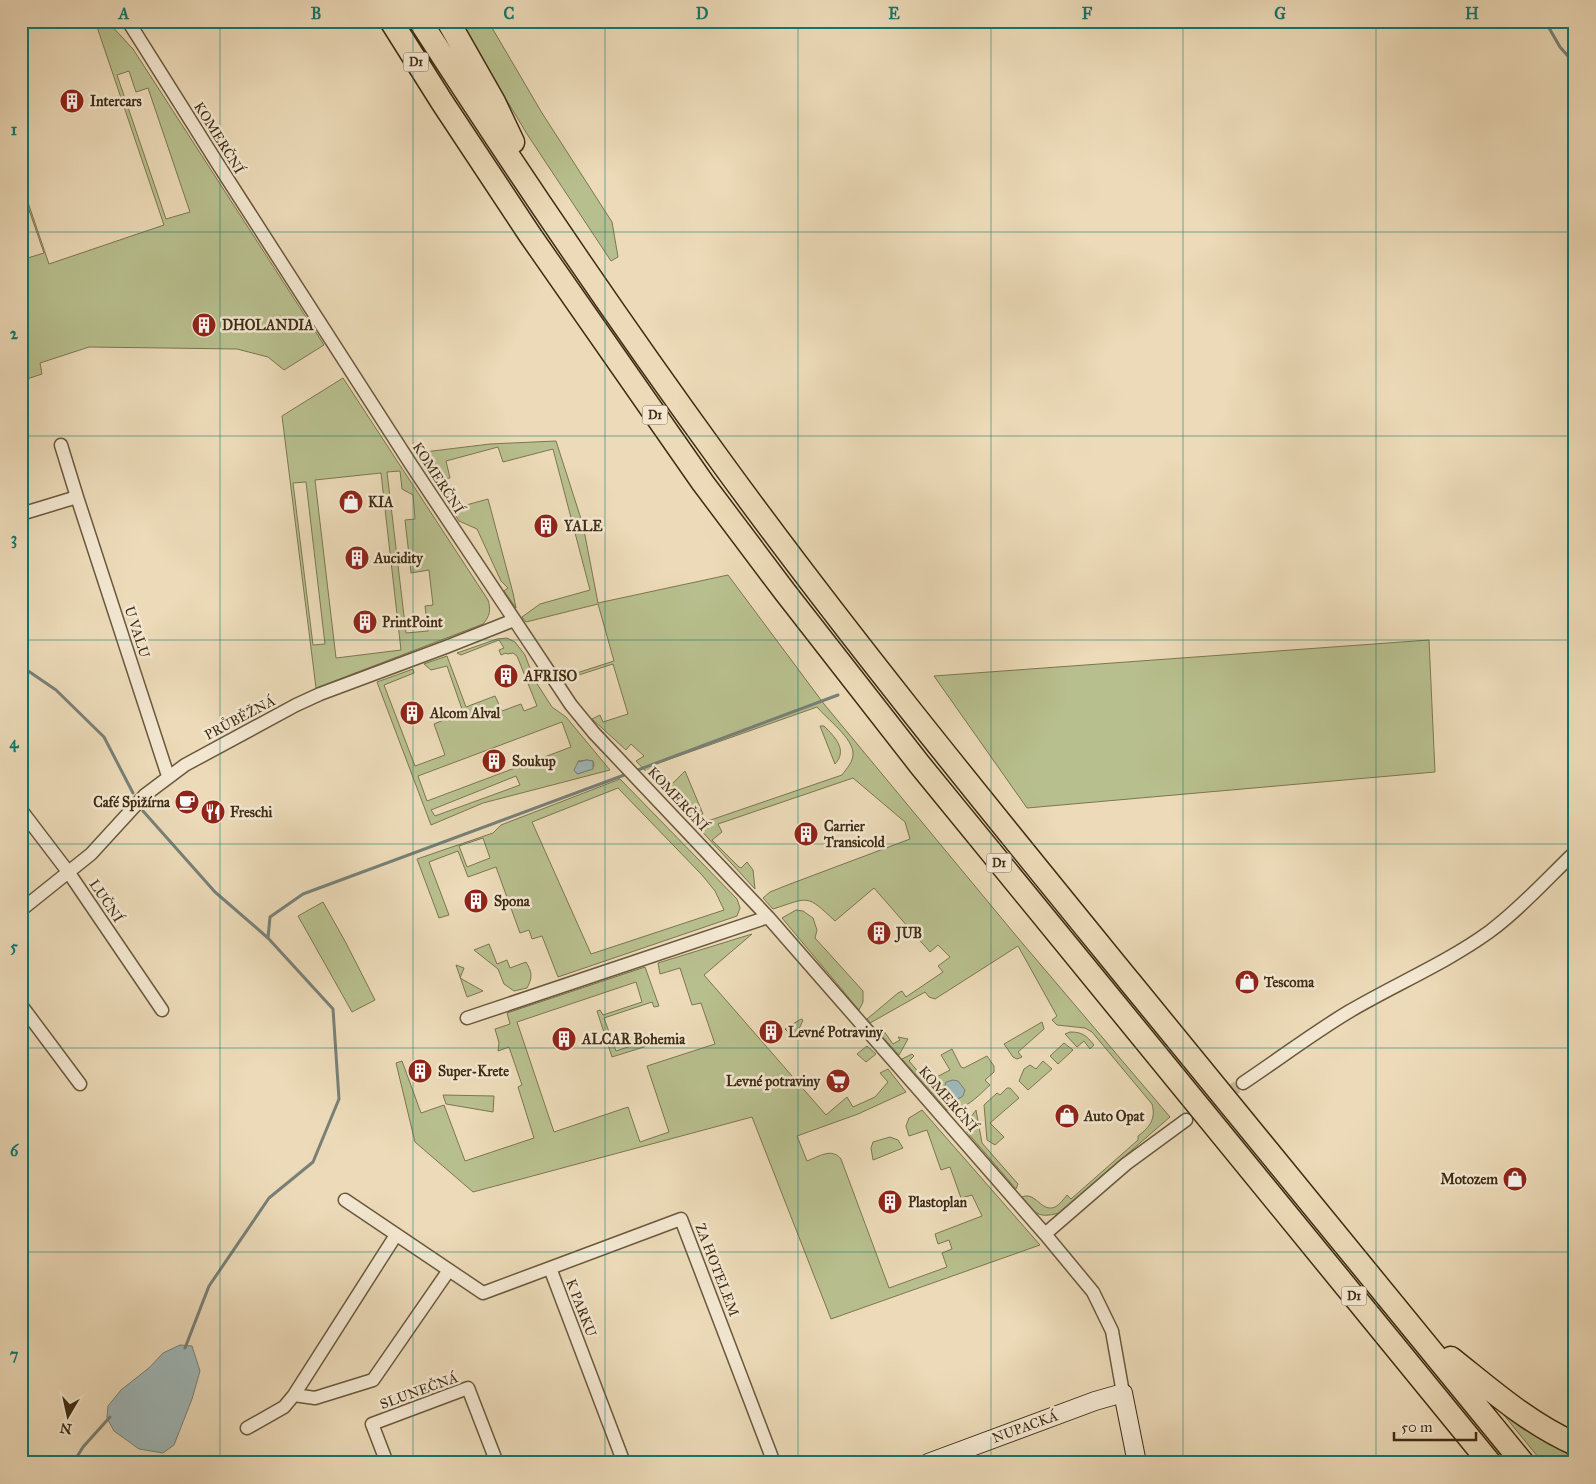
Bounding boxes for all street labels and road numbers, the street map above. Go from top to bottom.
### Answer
road number: D1 [404,52,428,72]
street label: KOMERČNÍ [190,98,250,178]
road number: D1 [642,406,668,424]
street label: KOMERČNÍ [409,438,470,518]
street label: U VALU [121,604,154,661]
street label: PRŮBĚŽNÁ [201,690,279,744]
street label: KOMERČNÍ [644,762,714,835]
road number: D1 [986,854,1012,872]
street label: LUČNÍ [85,875,129,927]
street label: KOMERČNÍ [915,1061,983,1136]
street label: ZA HOTELEM [691,1221,743,1319]
street label: K PARKU [562,1277,600,1340]
road number: D1 [1342,1286,1366,1305]
street label: SLUNEČNÁ [377,1367,461,1413]
street label: NUPACKÁ [989,1405,1061,1447]

